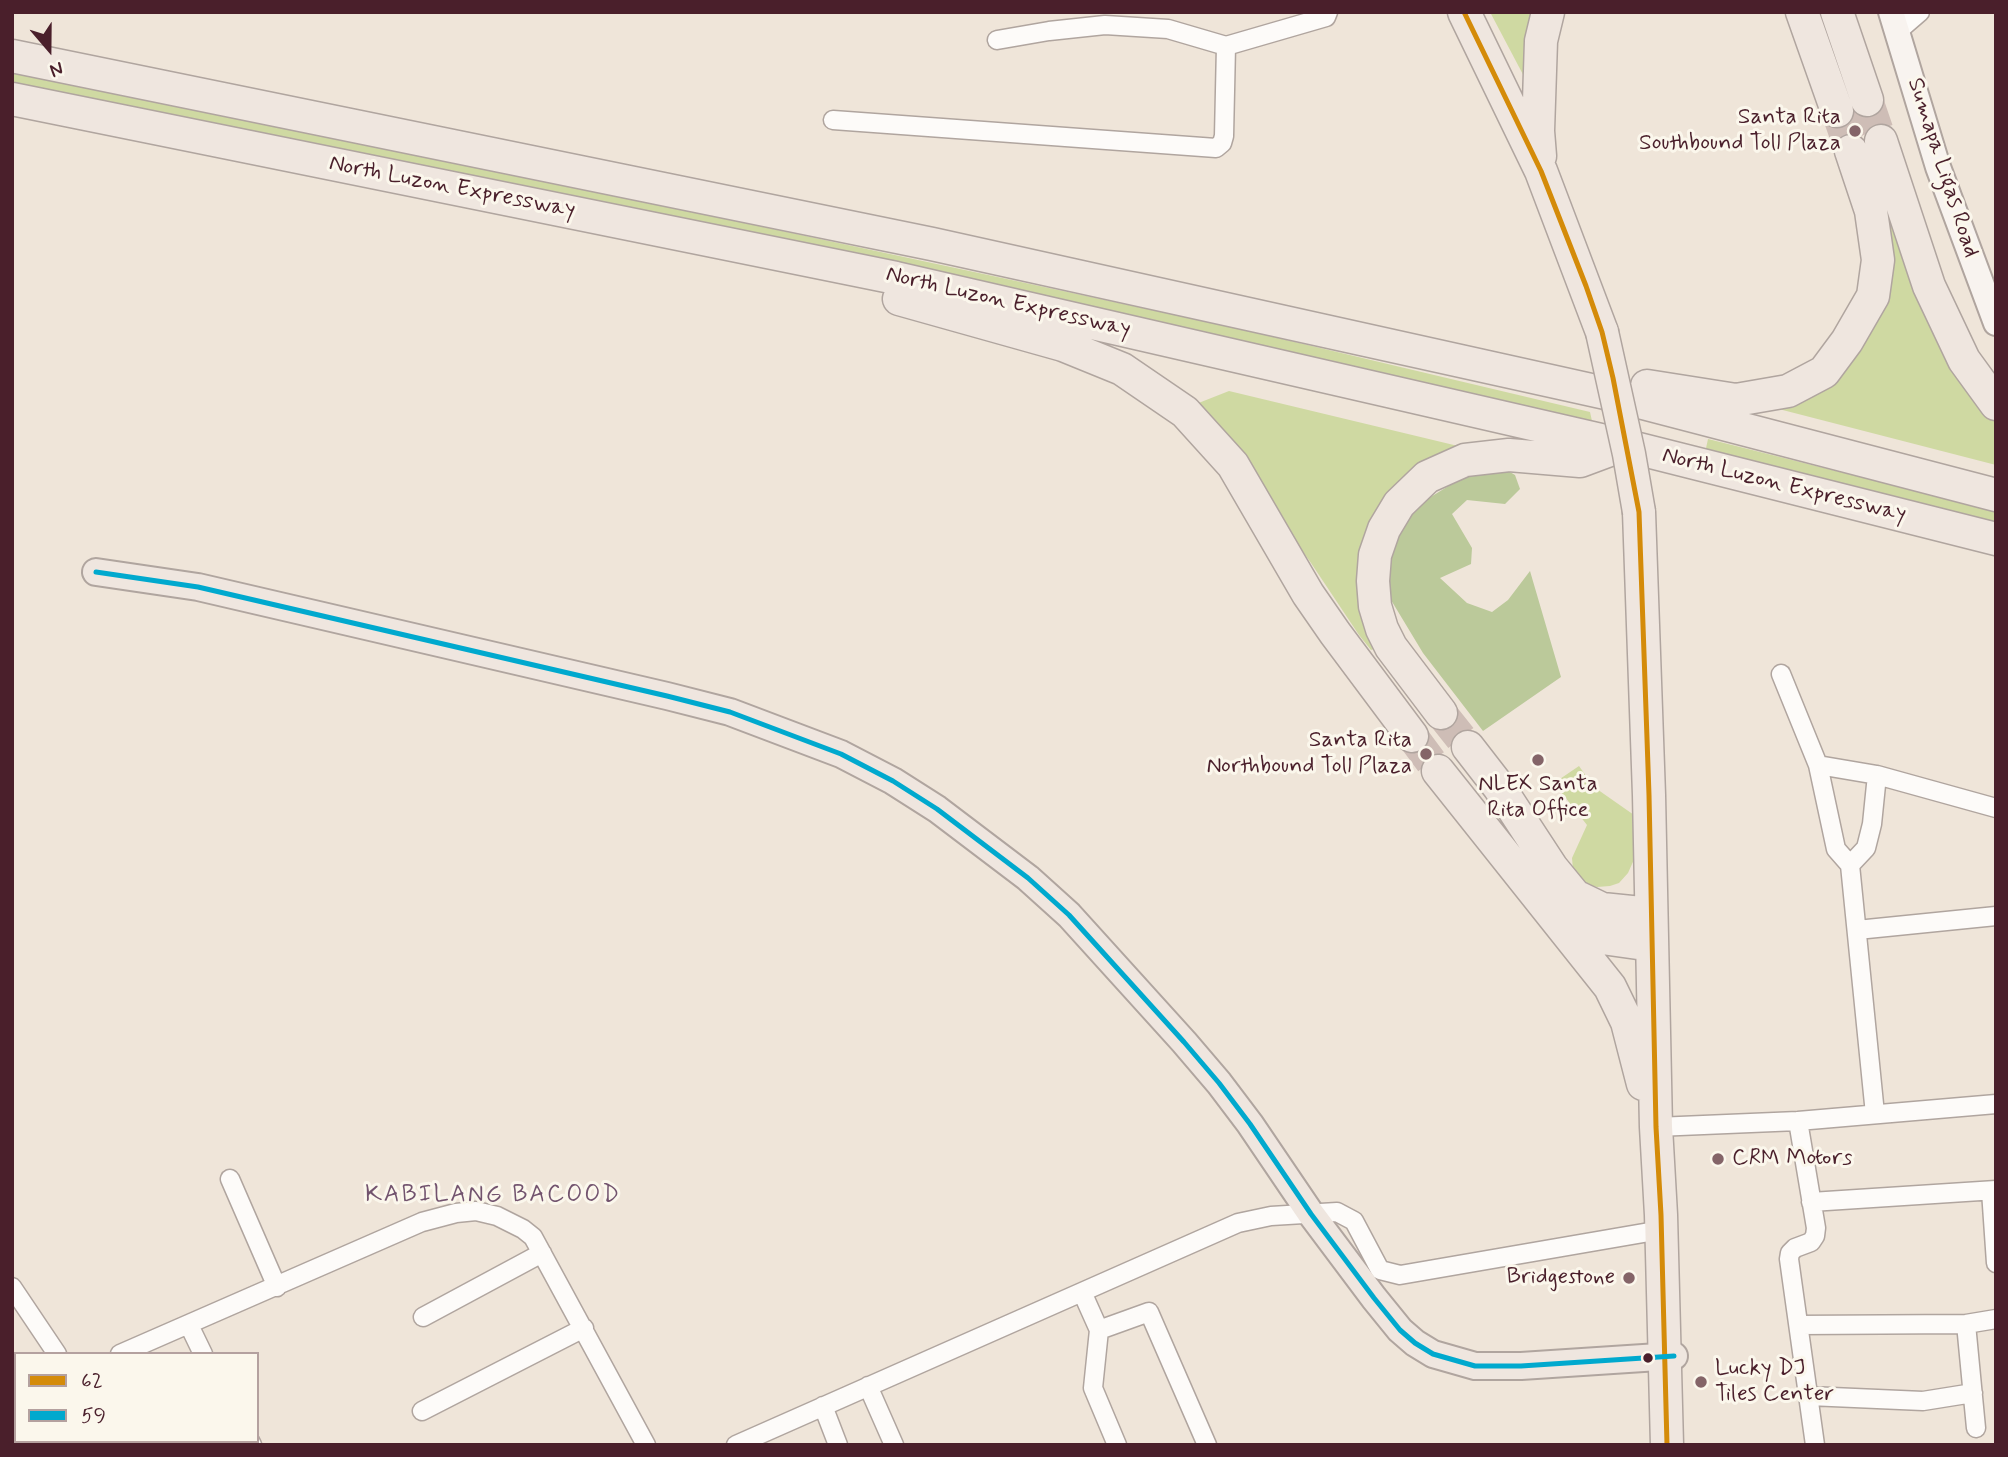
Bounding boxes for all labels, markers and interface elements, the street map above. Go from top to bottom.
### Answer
north arrow [14,14,84,84]
text: N [46,55,67,83]
street label: Sumapa Ligas Road [1900,75,1984,261]
place label: Santa Rita Southbound Toll Plaza [1639,104,1841,158]
marker: Santa Rita Southbound Toll Plaza [1847,123,1863,139]
street label: North Luzon Expressway [326,151,578,225]
street label: North Luzon Expressway [883,261,1133,345]
street label: North Luzon Expressway [1659,442,1909,530]
place label: Santa Rita Northbound Toll Plaza [1206,727,1412,781]
marker: Santa Rita Northbound Toll Plaza [1418,746,1434,762]
marker: NLEX Santa Rita Office [1530,752,1546,768]
place label: NLEX Santa Rita Office [1478,771,1598,825]
place label: CRM Motors [1732,1145,1852,1173]
marker: CRM Motors [1710,1151,1726,1167]
district label: KABILANG BACOOD [369,1182,617,1210]
place label: Bridgestone [1506,1264,1615,1292]
marker: Bridgestone [1621,1270,1637,1286]
unlabelled marker [1641,1351,1655,1365]
legend [14,1352,259,1443]
place label: Lucky DJ Tiles Center [1715,1355,1834,1409]
text: 62 [81,1367,103,1395]
marker: Lucky DJ Tiles Center [1693,1374,1709,1390]
text: 59 [81,1402,106,1430]

